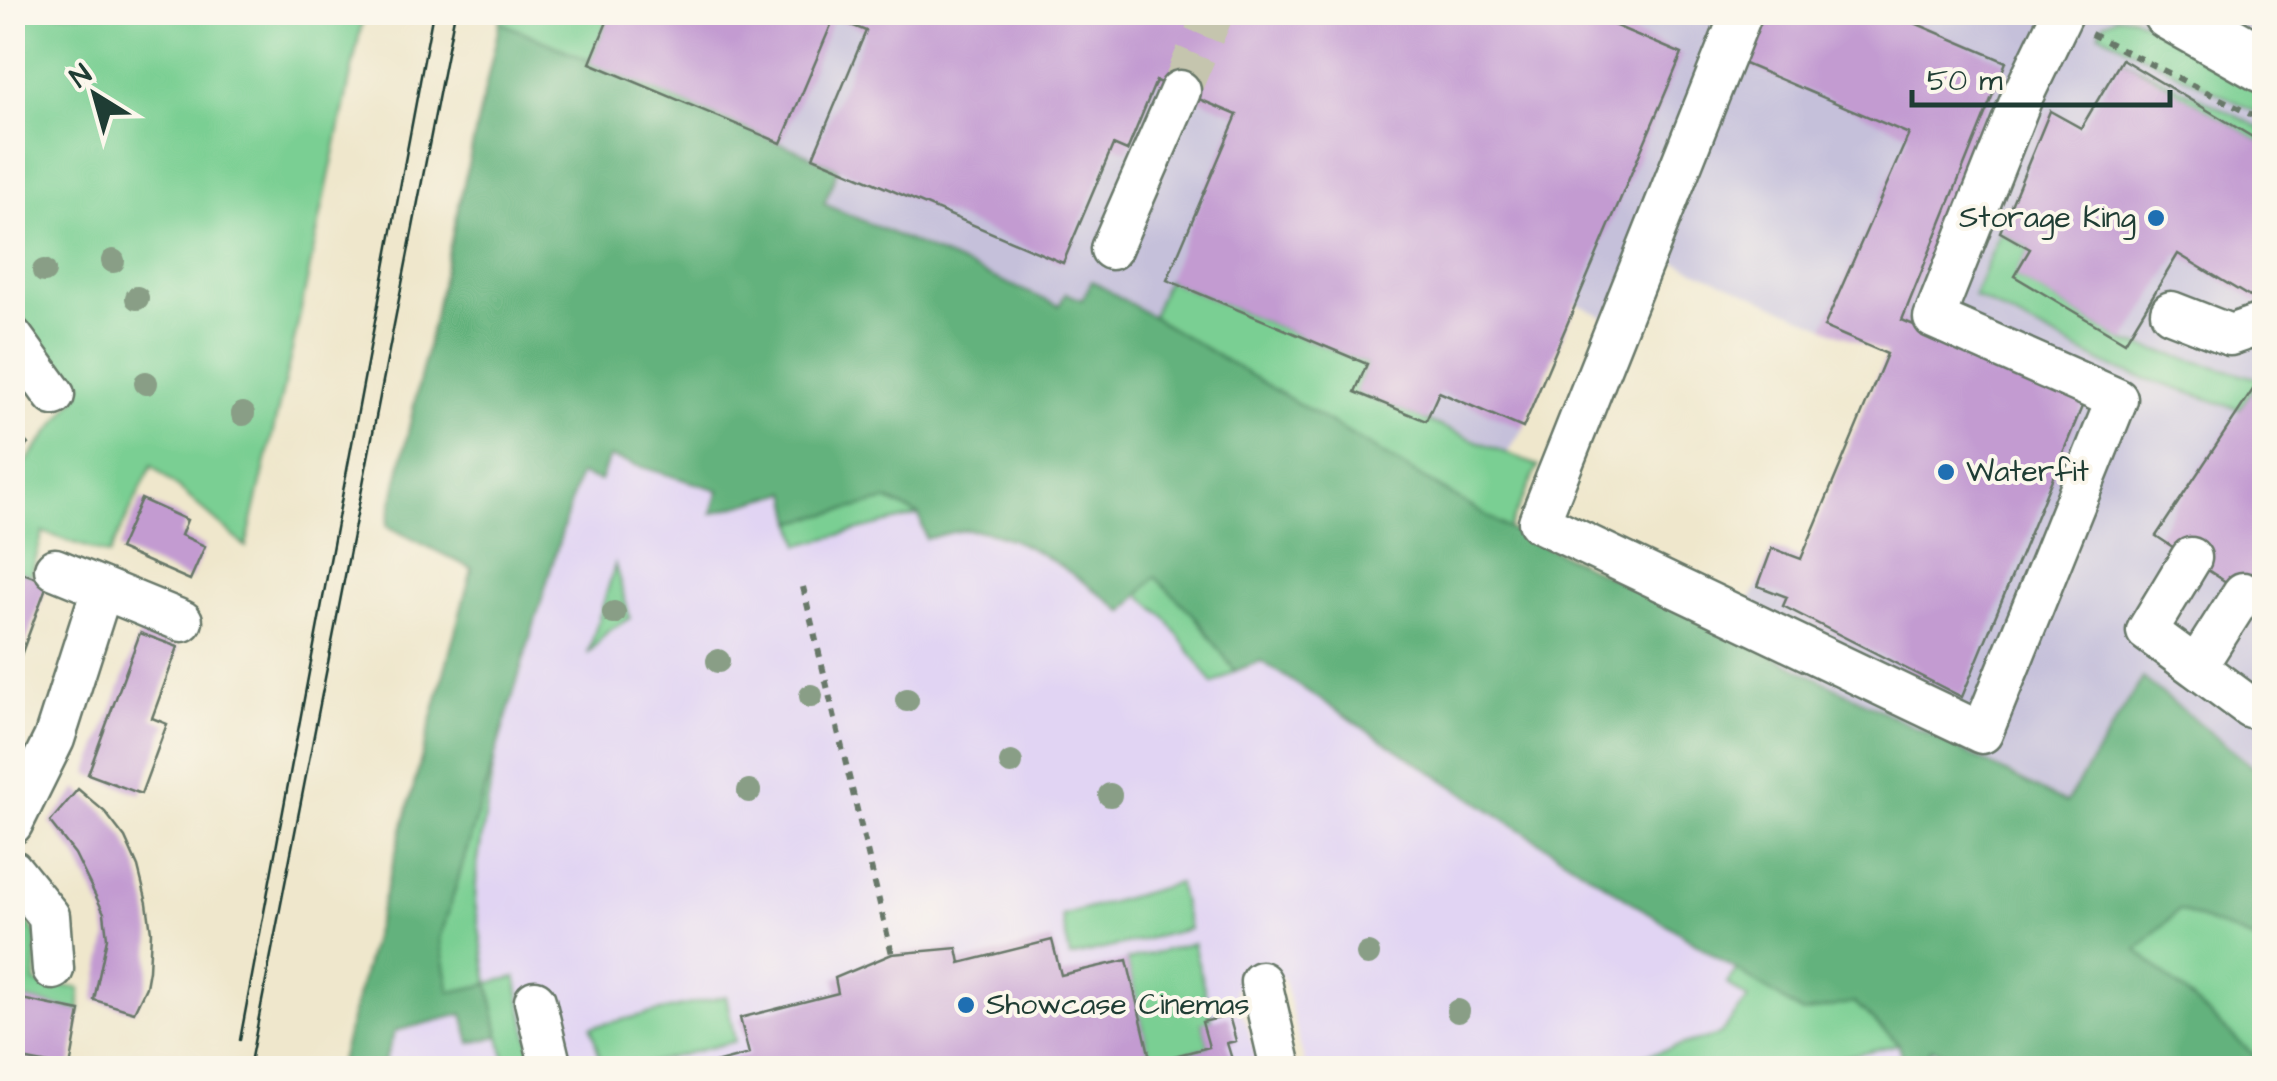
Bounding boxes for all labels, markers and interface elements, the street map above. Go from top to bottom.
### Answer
north arrow [45,45,145,145]
scale bar [1912,45,2170,107]
text: N [62,55,100,97]
text: 50 m [1927,60,2003,102]
place label: Storage King [1959,197,2136,240]
marker: Storage King [2145,207,2167,229]
place label: Waterfit [1966,451,2089,493]
marker: Waterfit [1935,461,1957,483]
place label: Showcase Cinemas [986,984,1250,1026]
marker: Showcase Cinemas [955,994,977,1016]

